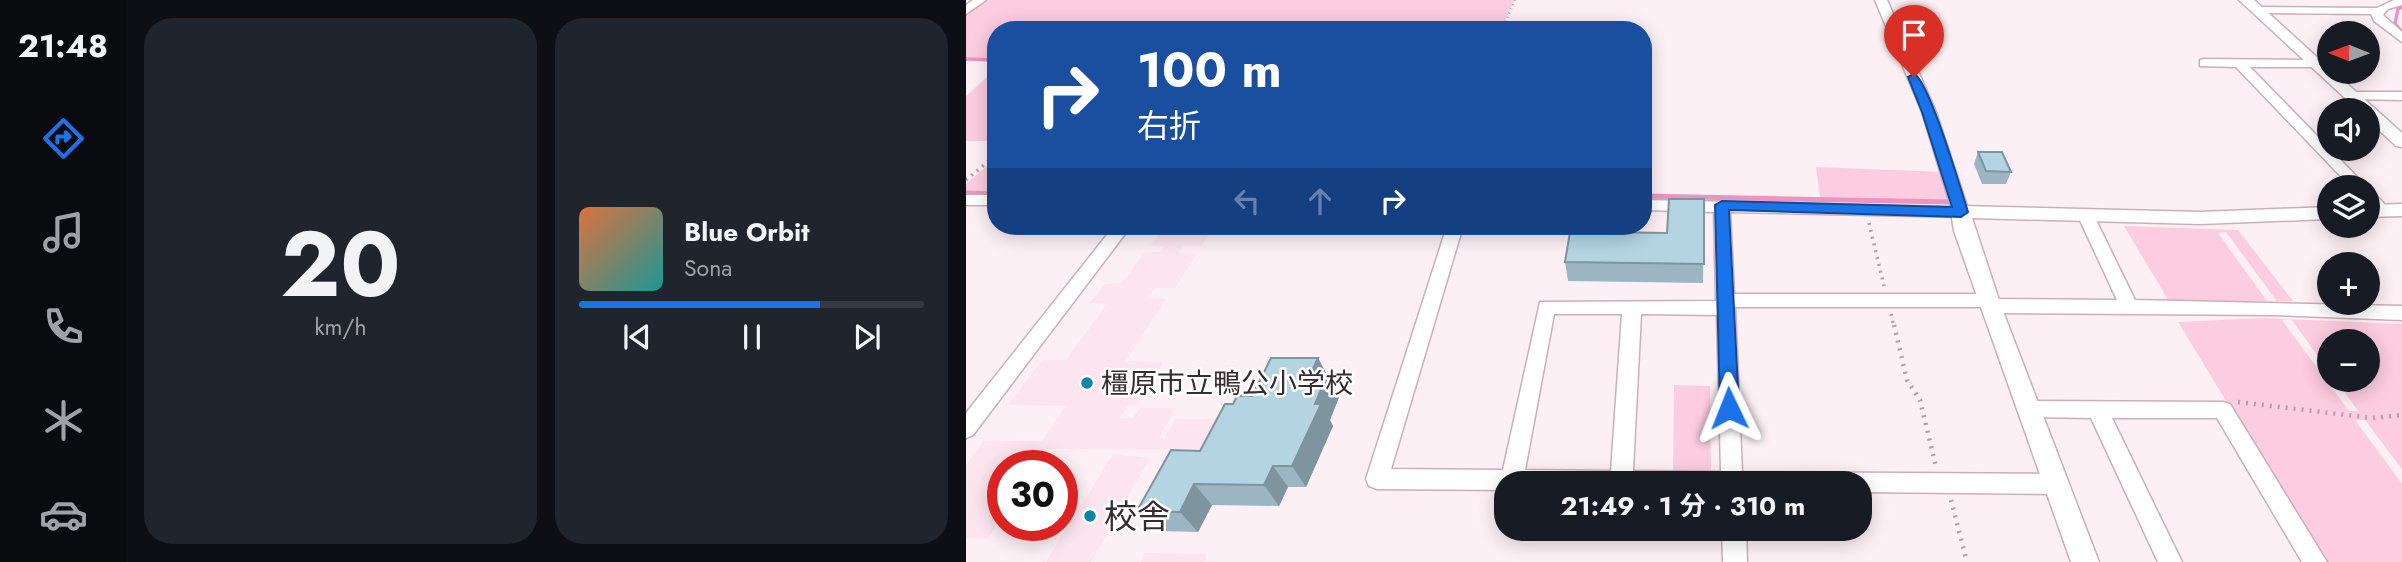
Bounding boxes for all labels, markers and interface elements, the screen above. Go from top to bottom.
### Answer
pin [1884,5,1944,77]
icon: arrive [1895,16,1933,54]
north arrow [2317,21,2380,84]
map controls [2317,21,2380,392]
text: 21:48 [18,23,108,69]
text: 100 m [1137,35,1282,105]
icon: right [1022,49,1113,140]
button: sound [2317,98,2380,161]
text: 右折 [1137,103,1201,149]
icon: directions [39,114,88,163]
button: layers [2317,175,2380,238]
icon: left [1228,182,1266,220]
icon: ahead [1301,182,1339,220]
icon: right [1374,182,1412,220]
text: 20 [281,199,400,330]
icon: music [39,208,88,257]
text: Blue Orbit [684,213,809,251]
text: Sona [684,251,732,285]
button: + [2317,252,2380,315]
icon: phone [39,302,88,351]
text: km/h [315,310,366,344]
icon: previous [618,318,656,356]
icon: pause [733,318,771,356]
icon: next [848,318,886,356]
button: − [2317,329,2380,392]
place label: 橿原市立鴨公小学校 [1101,363,1353,404]
position arrow [1692,371,1766,445]
marker: 橿原市立鴨公小学校 [1079,375,1095,391]
icon: climate [39,396,88,445]
speed limit sign: 30 [987,450,1078,541]
text: 21:49 · 1 分 · 310 m [1561,487,1805,525]
icon: car [39,490,88,539]
place label: 校舎 [1104,493,1170,540]
marker: 校舎 [1082,508,1098,524]

